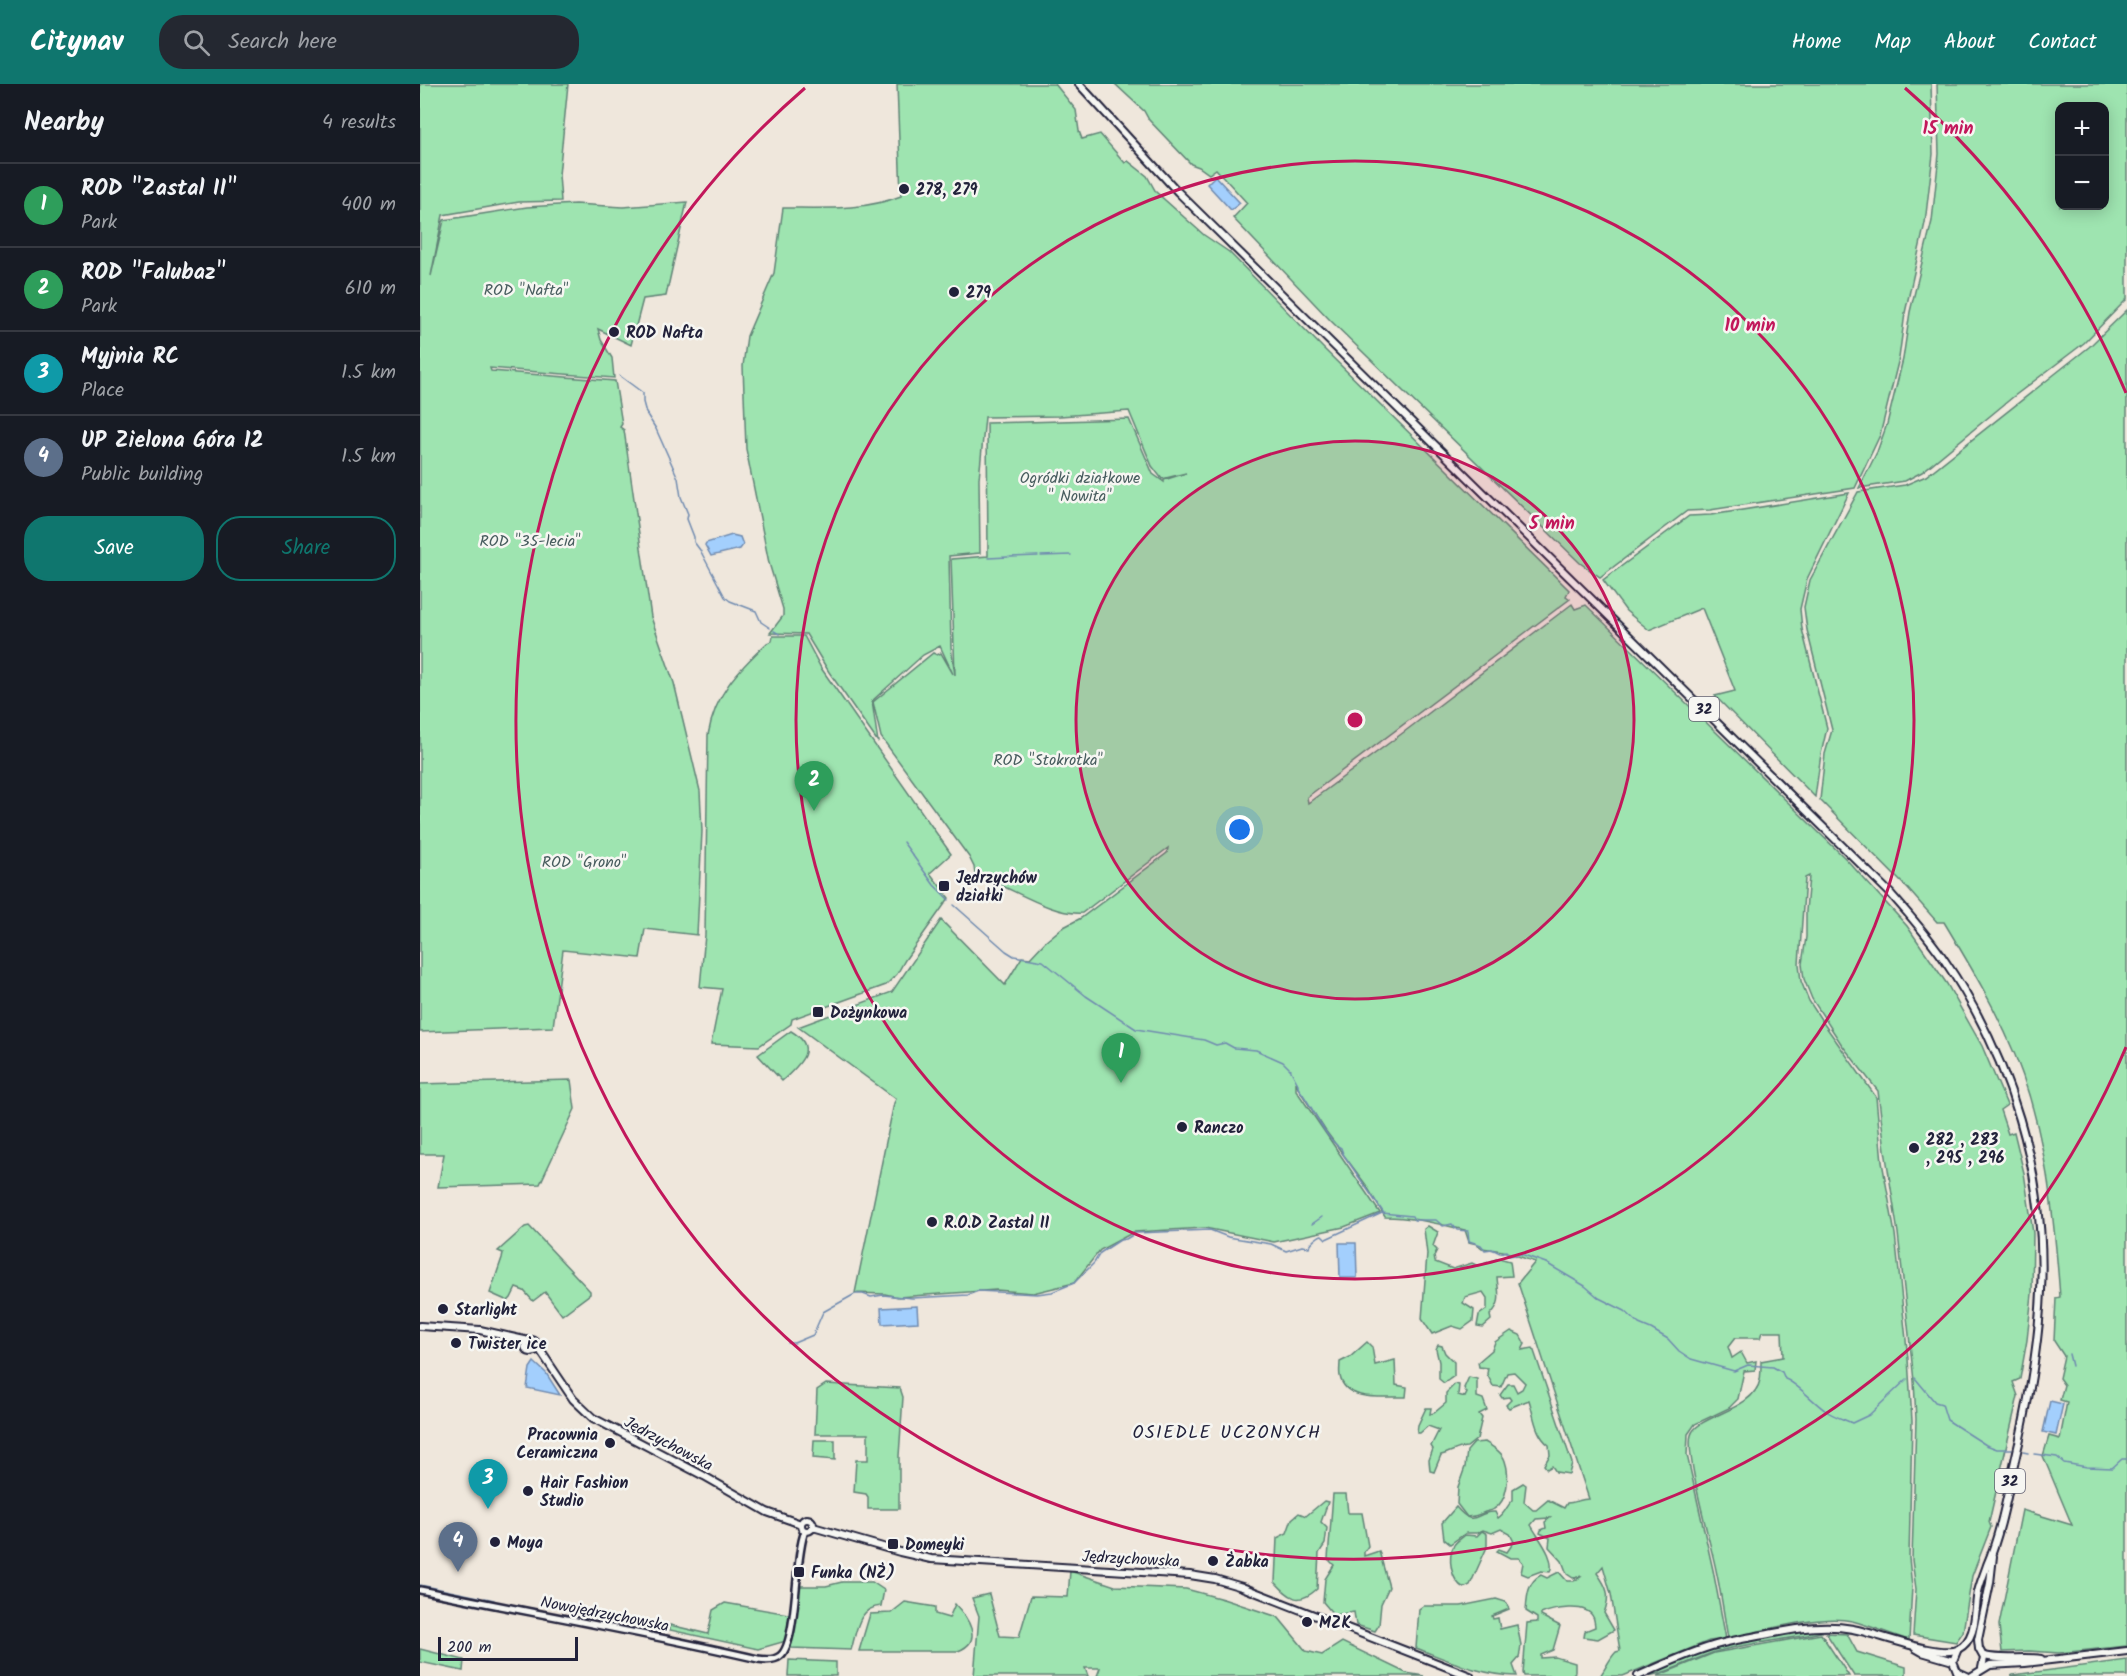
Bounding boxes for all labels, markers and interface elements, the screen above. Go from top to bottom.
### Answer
search box [159,15,579,69]
text: Citynav [30,20,123,65]
text: Search here [228,25,337,60]
icon: search [180,26,213,59]
text: Home [1792,26,1841,59]
text: Map [1874,26,1911,59]
text: About [1944,26,1995,59]
text: Contact [2028,26,2097,59]
text: Nearby [24,102,104,144]
map controls [2055,102,2109,210]
button: + [2055,102,2109,156]
text: 4 results [322,107,396,139]
text: 15 min [1923,115,1973,144]
button: − [2055,156,2109,210]
text: ROD "Zastal II" [81,172,237,207]
place label: 278, 279 [916,178,978,203]
marker: 278, 279 [897,182,911,196]
text: 1 [40,189,47,221]
text: 400 m [341,189,396,221]
text: Park [81,207,117,239]
text: ROD "Falubaz" [81,256,226,291]
text: 2 [38,273,49,305]
text: 610 m [345,273,396,305]
park label: ROD "Nafta" [484,278,569,303]
place label: 279 [966,281,991,306]
marker: 279 [947,285,961,299]
text: Park [81,291,117,323]
text: 10 min [1725,312,1776,341]
place label: ROD Nafta [626,321,703,346]
marker: ROD Nafta [607,325,621,339]
text: Myjnia RC [81,340,179,375]
text: 3 [38,357,49,389]
text: 1.5 km [341,357,396,389]
text: Place [81,375,124,407]
text: UP Zielona Góra 12 [81,424,263,459]
text: 4 [38,441,49,473]
text: 1.5 km [341,441,396,473]
text: Public building [81,459,203,491]
park label: Ogródki działkowe " Nowita" [1020,466,1140,509]
text: 5 min [1528,510,1575,539]
button: Save [24,516,204,581]
button: Share [216,516,396,581]
park label: ROD "35-lecia" [479,529,581,554]
road number: 32 [1689,697,1719,721]
centre of rings [1345,710,1365,730]
park label: ROD "Stokrotka" [993,748,1104,773]
pin: 2 [794,762,834,811]
your location [1225,815,1254,844]
park label: ROD "Grono" [542,850,627,875]
place label: Jędrzychów działki [956,866,1038,909]
marker: Jędrzychów działki [937,879,951,893]
place label: Dożynkowa [830,1001,907,1026]
marker: Dożynkowa [811,1005,825,1019]
pin: 1 [1102,1034,1140,1083]
place label: Ranczo [1194,1116,1243,1141]
marker: Ranczo [1175,1120,1189,1134]
place label: 282 , 283 , 295 , 296 [1926,1128,2005,1171]
marker: 282 , 283 , 295 , 296 [1907,1141,1921,1155]
place label: R.O.D Zastal II [944,1211,1050,1236]
marker: R.O.D Zastal II [925,1215,939,1229]
place label: Starlight [455,1298,518,1323]
marker: Starlight [436,1302,450,1316]
place label: Twister ice [468,1332,547,1357]
marker: Twister ice [449,1336,463,1350]
street label: Jędrzychowska [619,1410,717,1478]
district label: OSIEDLE UCZONYCH [1132,1419,1322,1448]
place label: Pracownia Ceramiczna [517,1423,598,1466]
marker: Pracownia Ceramiczna [603,1436,617,1450]
pin: 3 [468,1460,508,1509]
road number: 32 [1995,1469,2025,1493]
place label: Hair Fashion Studio [540,1471,628,1514]
marker: Hair Fashion Studio [521,1484,535,1498]
pin: 4 [438,1522,477,1572]
place label: Moya [507,1531,543,1556]
place label: Domeyki [905,1533,965,1558]
marker: Moya [488,1535,502,1549]
marker: Domeyki [886,1537,900,1551]
street label: Jędrzychowska [1081,1544,1180,1575]
place label: Żabka [1225,1550,1269,1575]
marker: Żabka [1206,1554,1220,1568]
place label: Funka (NŻ) [811,1561,895,1586]
marker: Funka (NŻ) [792,1565,806,1579]
street label: Nowojędrzychowska [538,1590,671,1639]
place label: MZK [1319,1611,1351,1636]
marker: MZK [1300,1615,1314,1629]
scale bar [438,1634,578,1662]
text: 200 m [447,1635,491,1660]

